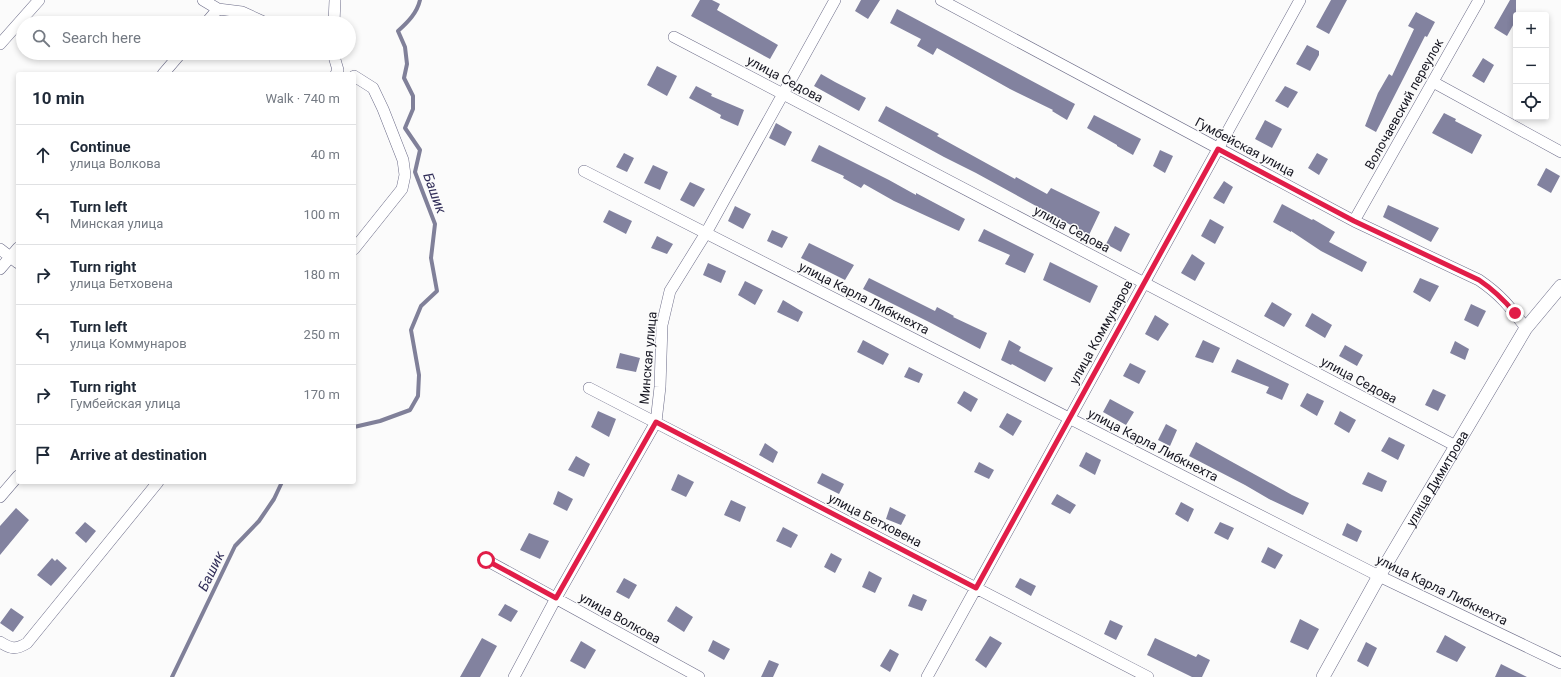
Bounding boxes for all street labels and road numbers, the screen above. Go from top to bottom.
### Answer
street label: Волочаевский переулок [1362,36,1446,172]
street label: улица Седова [744,53,826,105]
street label: Гумбейская улица [1193,114,1297,180]
street label: улица Седова [1031,203,1113,255]
street label: улица Карла Либкнехта [796,259,932,337]
street label: улица Коммунаров [1066,277,1136,387]
street label: Минская улица [636,311,660,405]
street label: улица Седова [1318,354,1400,406]
street label: улица Карла Либкнехта [1085,406,1221,484]
street label: улица Димитрова [1403,428,1471,529]
street label: улица Бетховена [826,490,924,550]
street label: улица Карла Либкнехта [1374,552,1510,628]
street label: улица Волкова [577,589,663,647]

